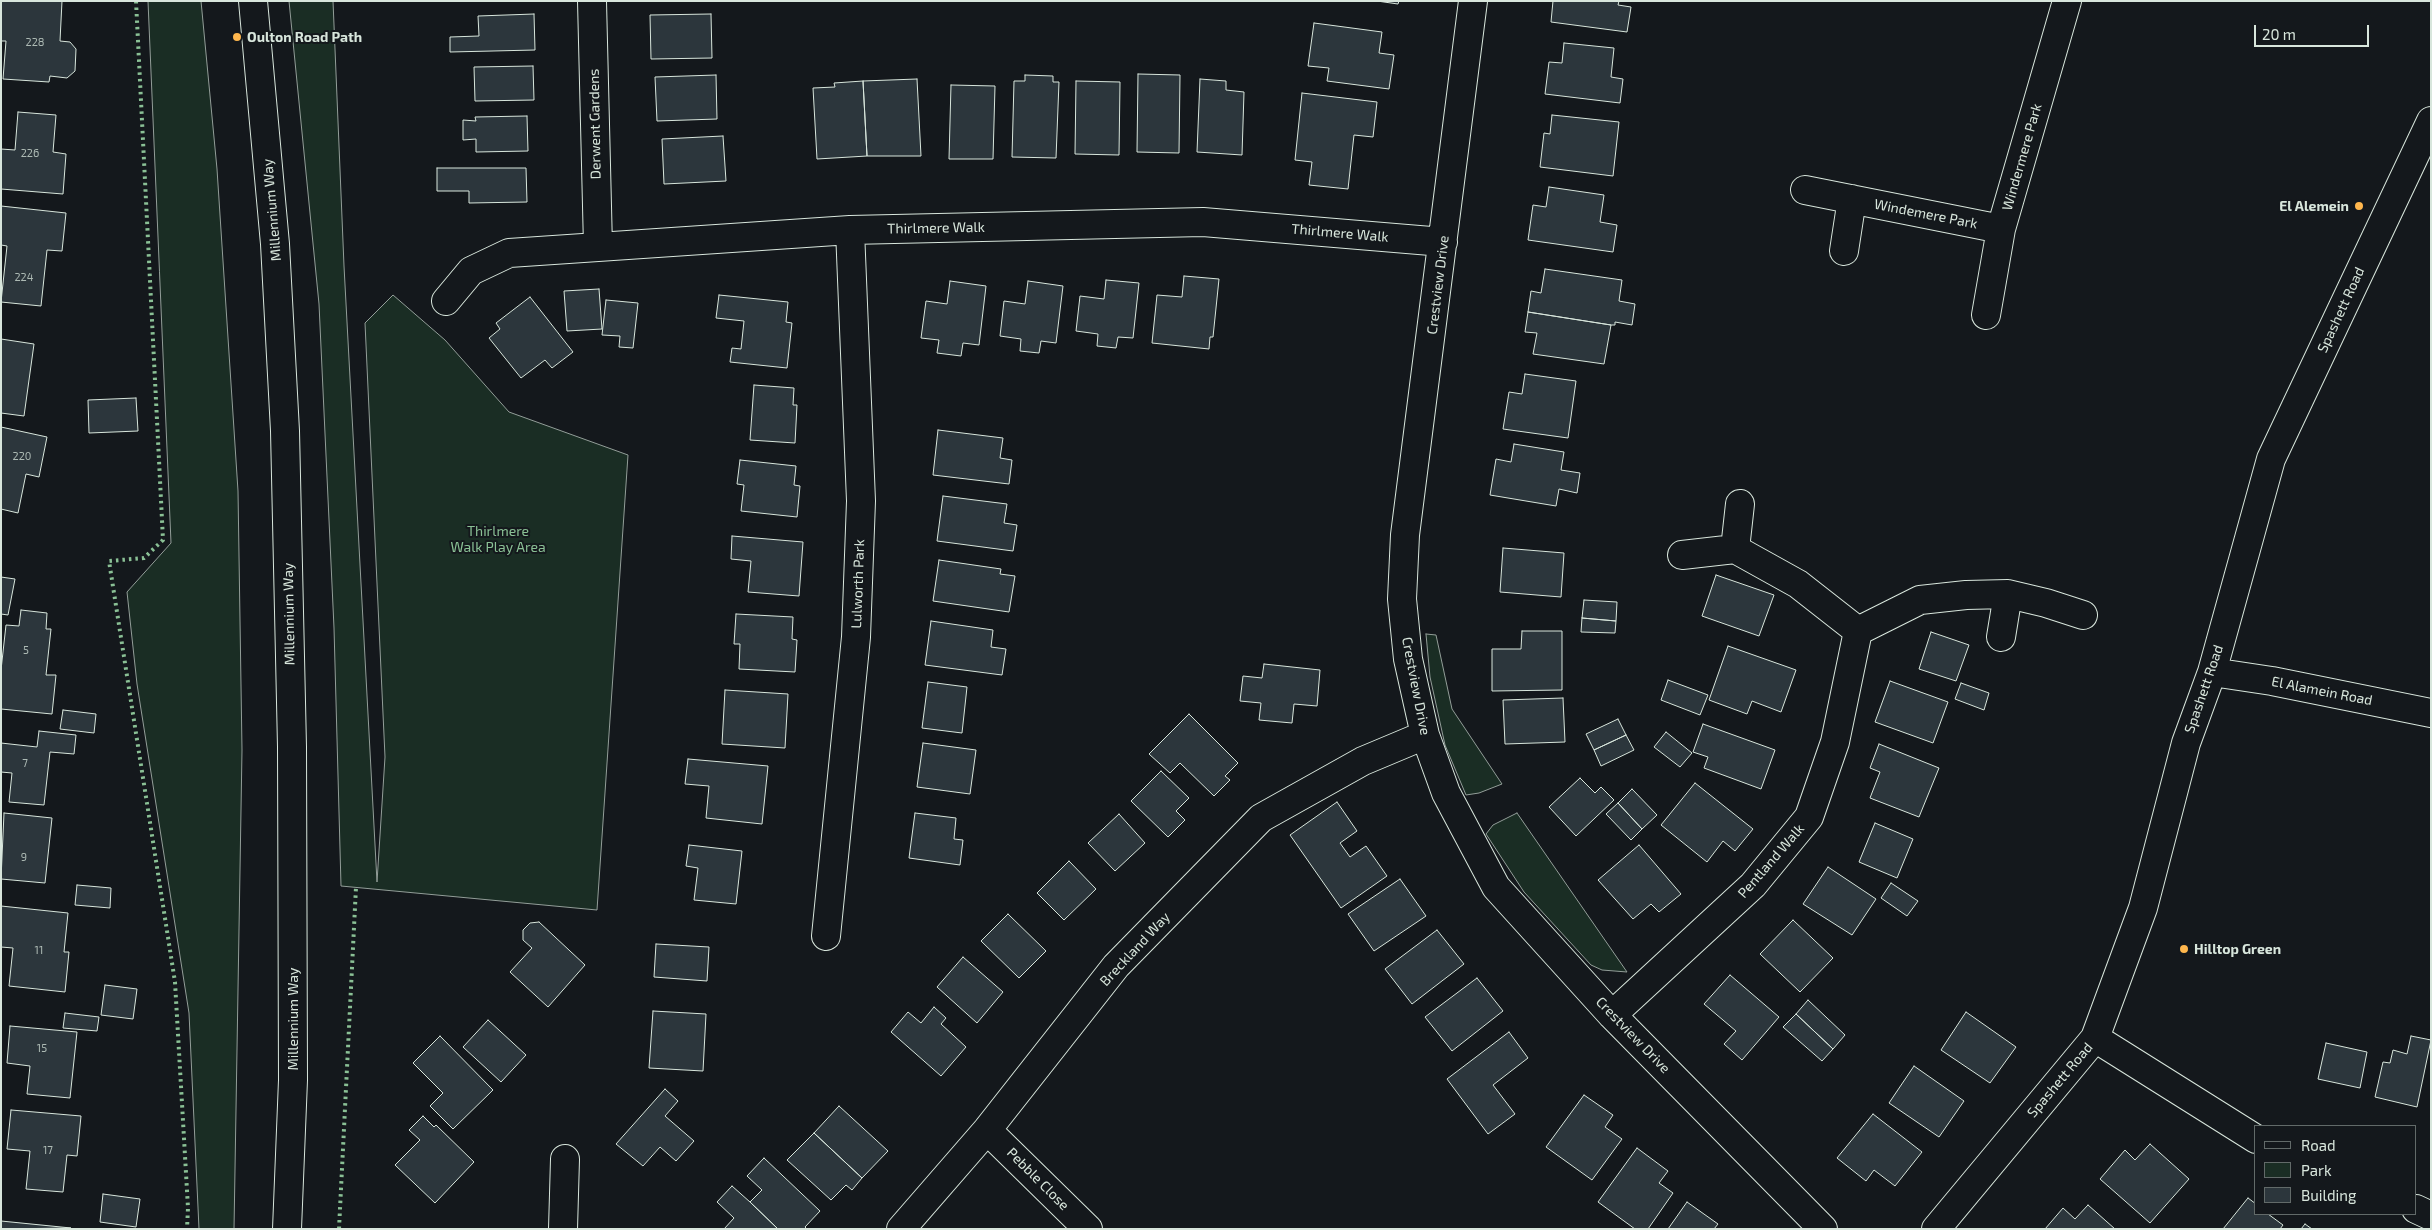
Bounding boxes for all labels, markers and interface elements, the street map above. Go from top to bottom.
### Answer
scale bar [2257,15,2372,47]
text: 20 m [2262,25,2296,43]
place label: Oulton Road Path [247,29,362,45]
marker: Oulton Road Path [231,31,243,43]
house number: 228 [25,35,45,49]
street label: Derwent Gardens [586,68,604,180]
street label: Windermere Park [1999,102,2045,212]
house number: 226 [21,146,39,160]
street label: Millennium Way [259,158,285,262]
street label: Windemere Park [1873,196,1979,232]
place label: El Alemein [2279,198,2349,214]
marker: El Alemein [2353,200,2365,212]
street label: Thirlmere Walk [887,219,985,237]
street label: Thirlmere Walk [1291,220,1389,246]
street label: Crestview Drive [1424,235,1452,335]
street label: Spashett Road [2314,265,2368,355]
house number: 224 [14,270,34,284]
house number: 220 [13,449,31,463]
park label: Thirlmere Walk Play Area [450,523,546,556]
street label: Lulworth Park [848,539,868,629]
street label: Millennium Way [280,562,298,666]
street label: Crestview Drive [1398,635,1434,737]
house number: 5 [23,643,29,657]
street label: Spashett Road [2181,643,2227,735]
street label: El Alamein Road [2270,673,2374,709]
house number: 7 [22,756,28,770]
street label: Pentland Walk [1734,821,1808,901]
house number: 9 [21,850,27,864]
street label: Breckland Way [1096,909,1174,989]
place label: Hilltop Green [2194,941,2281,957]
house number: 11 [35,943,43,957]
marker: Hilltop Green [2178,943,2190,955]
street label: Millennium Way [285,968,301,1070]
street label: Crestview Drive [1592,993,1674,1077]
street label: Spashett Road [2024,1039,2096,1121]
house number: 15 [37,1041,47,1055]
legend [2254,1125,2417,1215]
text: Road [2301,1136,2336,1154]
house number: 17 [43,1143,53,1157]
street label: Pebble Close [1003,1144,1073,1214]
text: Park [2301,1161,2332,1179]
text: Building [2301,1186,2356,1204]

